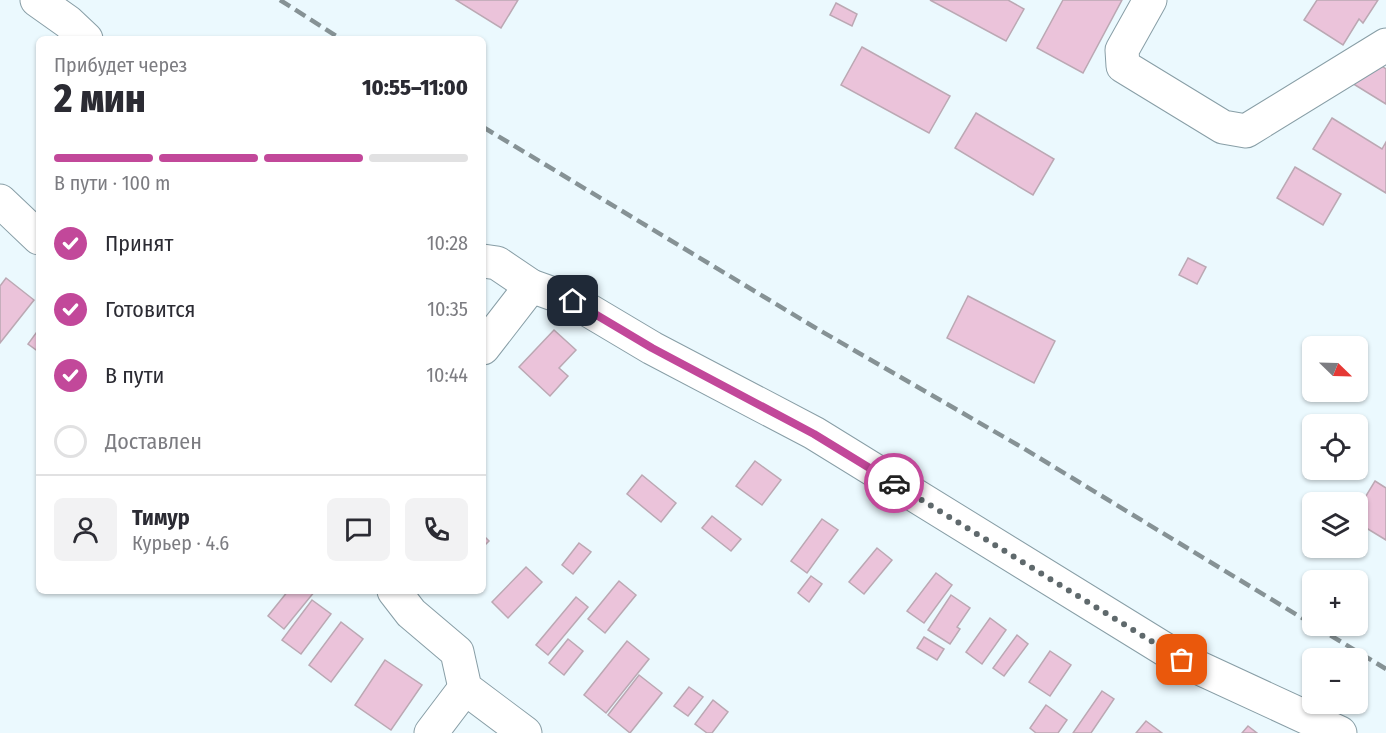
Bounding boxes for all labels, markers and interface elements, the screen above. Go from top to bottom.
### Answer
text: Прибудет через [54,53,187,77]
text: 10:55–11:00 [362,74,468,101]
text: 2 мин [54,76,146,122]
text: В пути · 100 m [54,171,170,195]
icon: check [54,227,87,260]
text: Принят [105,230,173,257]
text: 10:28 [427,231,468,255]
pin [547,275,598,326]
icon: home [556,284,589,317]
icon: check [54,293,87,326]
text: Готовится [105,296,196,323]
text: 10:35 [427,297,468,321]
north arrow [1302,336,1368,402]
map controls [1302,336,1368,714]
icon: check [54,359,87,392]
text: В пути [105,362,164,389]
text: 10:44 [426,363,468,387]
button: locate [1302,414,1368,480]
text: Доставлен [105,428,202,455]
courier [864,453,924,513]
icon: car [878,467,911,500]
button: layers [1302,492,1368,558]
button: person [54,498,117,561]
button: chat [327,498,390,561]
button: phone [405,498,468,561]
text: Тимур [132,504,190,531]
text: Курьер · 4.6 [132,531,229,555]
button: + [1302,570,1368,636]
pin [1156,634,1207,685]
icon: bag [1165,643,1198,676]
button: − [1302,648,1368,714]

